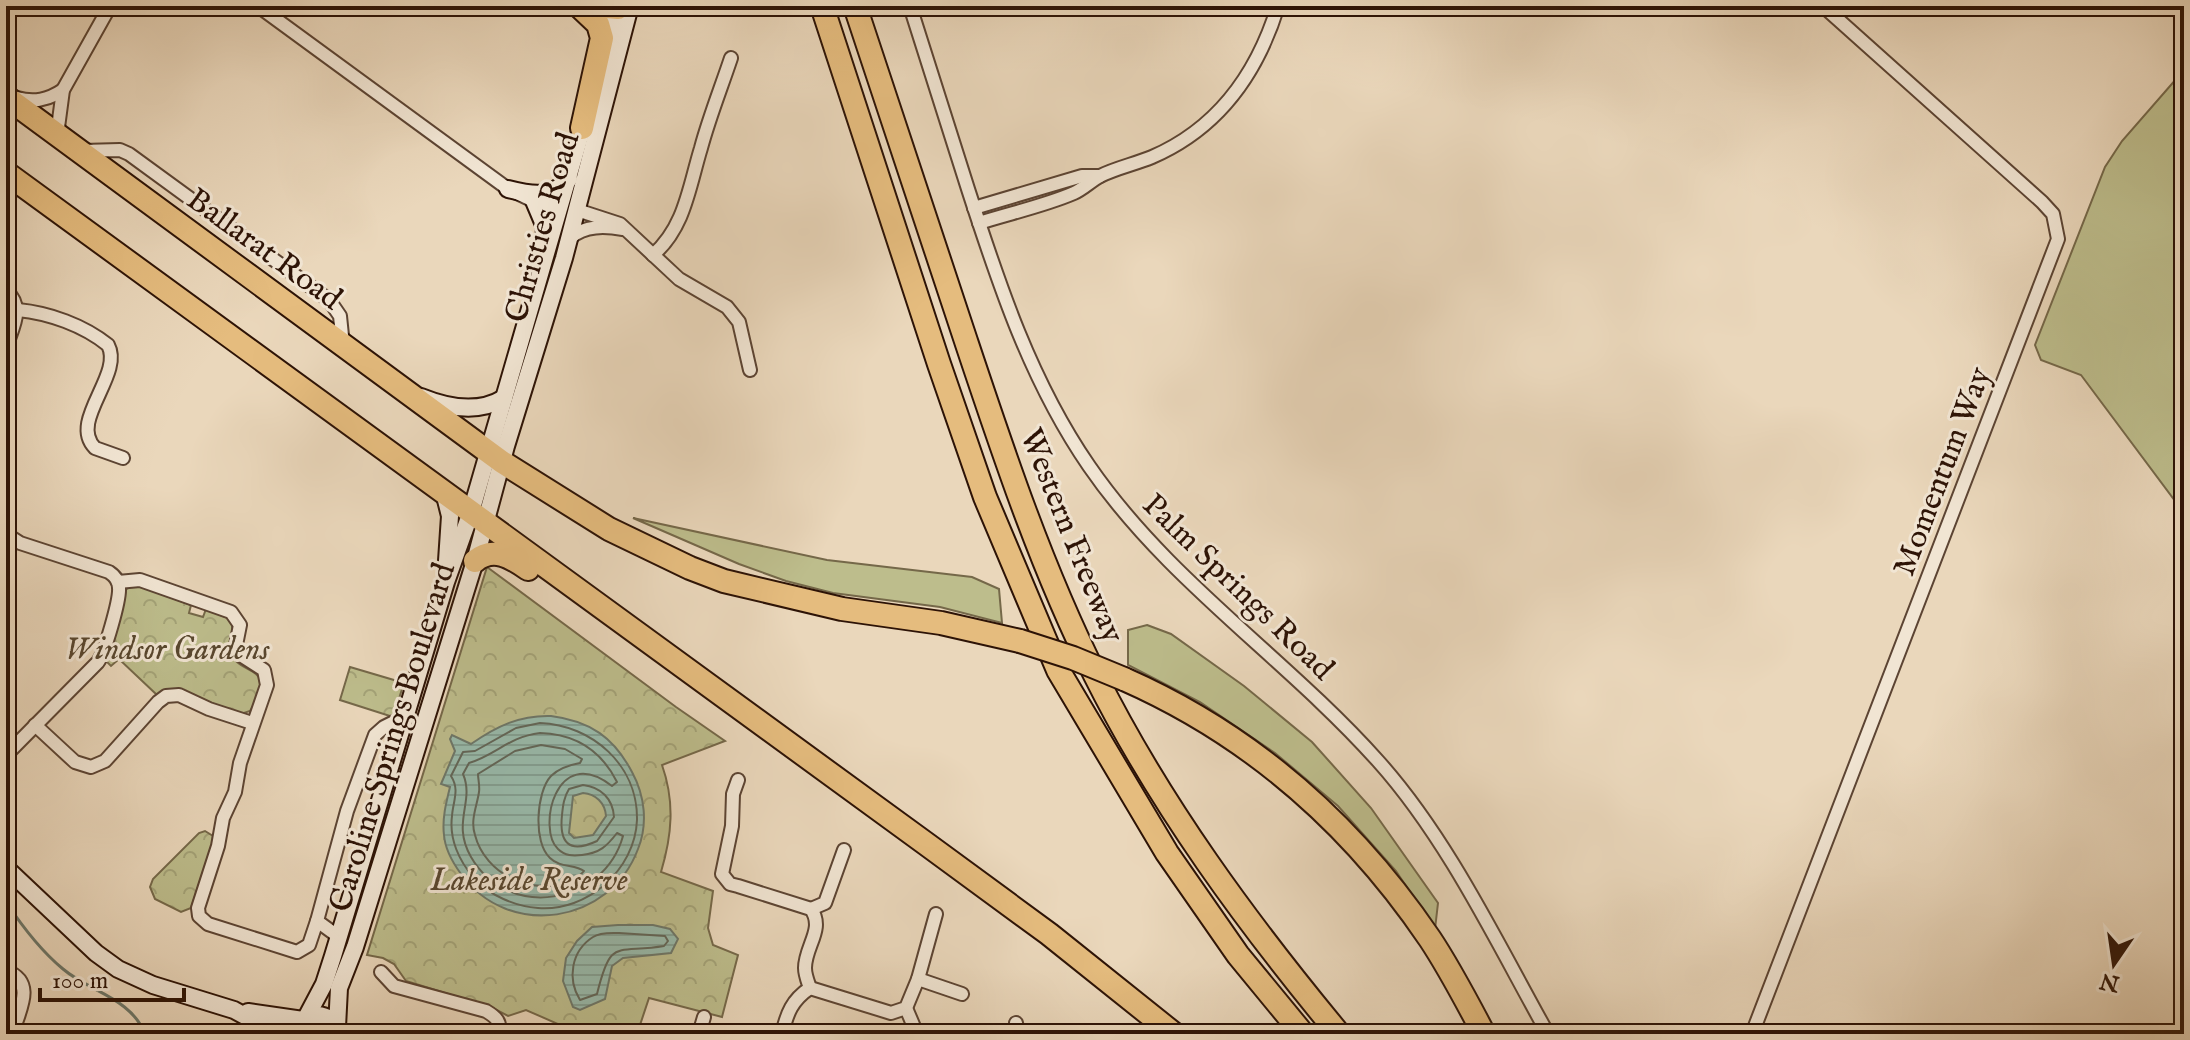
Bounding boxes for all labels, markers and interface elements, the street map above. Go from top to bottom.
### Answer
street label: Christies Road [497,127,590,328]
street label: Ballarat Road [178,180,350,321]
street label: Momentum Way [1885,361,2002,582]
street label: Western Freeway [1009,423,1132,649]
street label: Palm Springs Road [1133,486,1343,691]
street label: Caroline Springs Boulevard [321,557,466,917]
park label: Windsor Gardens [65,630,270,671]
park label: Lakeside Reserve [429,861,628,902]
north arrow [2074,924,2154,1004]
scale bar [40,952,184,1002]
text: 100 m [52,966,108,997]
text: N [2098,966,2123,998]

